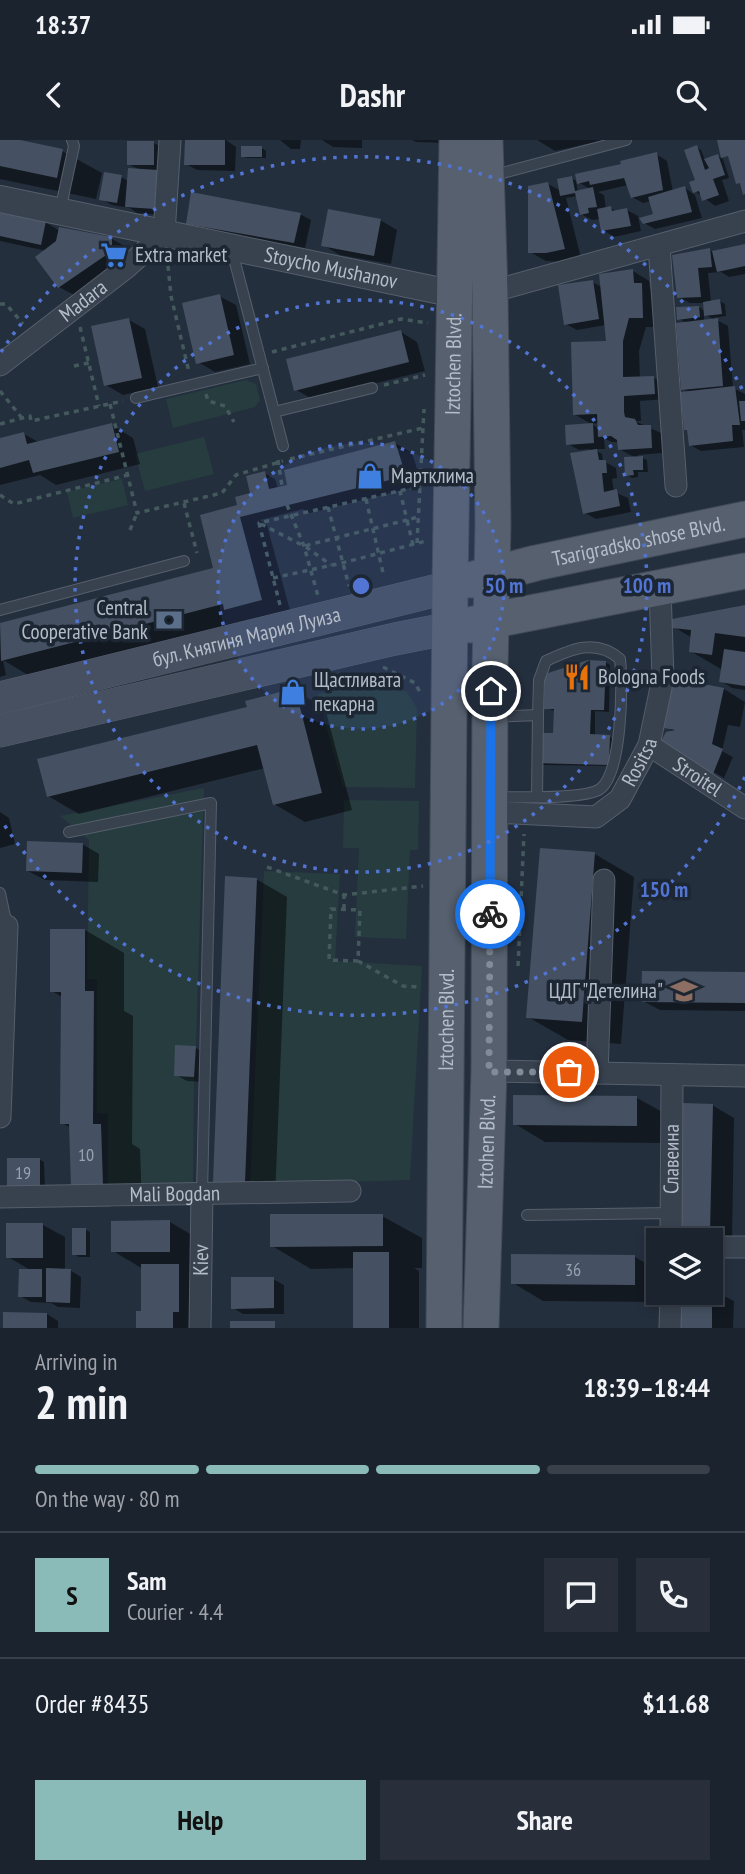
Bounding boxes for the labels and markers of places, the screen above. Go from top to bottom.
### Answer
supermarket icon: Extra market [99,240,129,270]
place label: Extra market [135,241,227,268]
shop icon: Мартклима [355,461,385,491]
place label: Мартклима [391,462,474,489]
centre of rings [349,574,373,598]
place label: Central Cooperative Bank [22,594,148,645]
bank icon: Central Cooperative Bank [154,605,184,635]
pin [461,661,521,721]
restaurant icon: Bologna Foods [562,662,592,692]
place label: Bologna Foods [598,663,705,690]
place label: Щастливата пекарна [314,666,401,717]
shop icon: Щастливата пекарна [278,677,308,707]
school or university icon: ЦДГ "Детелина" [669,976,699,1006]
place label: ЦДГ "Детелина" [549,977,663,1004]
pin [539,1042,599,1102]

